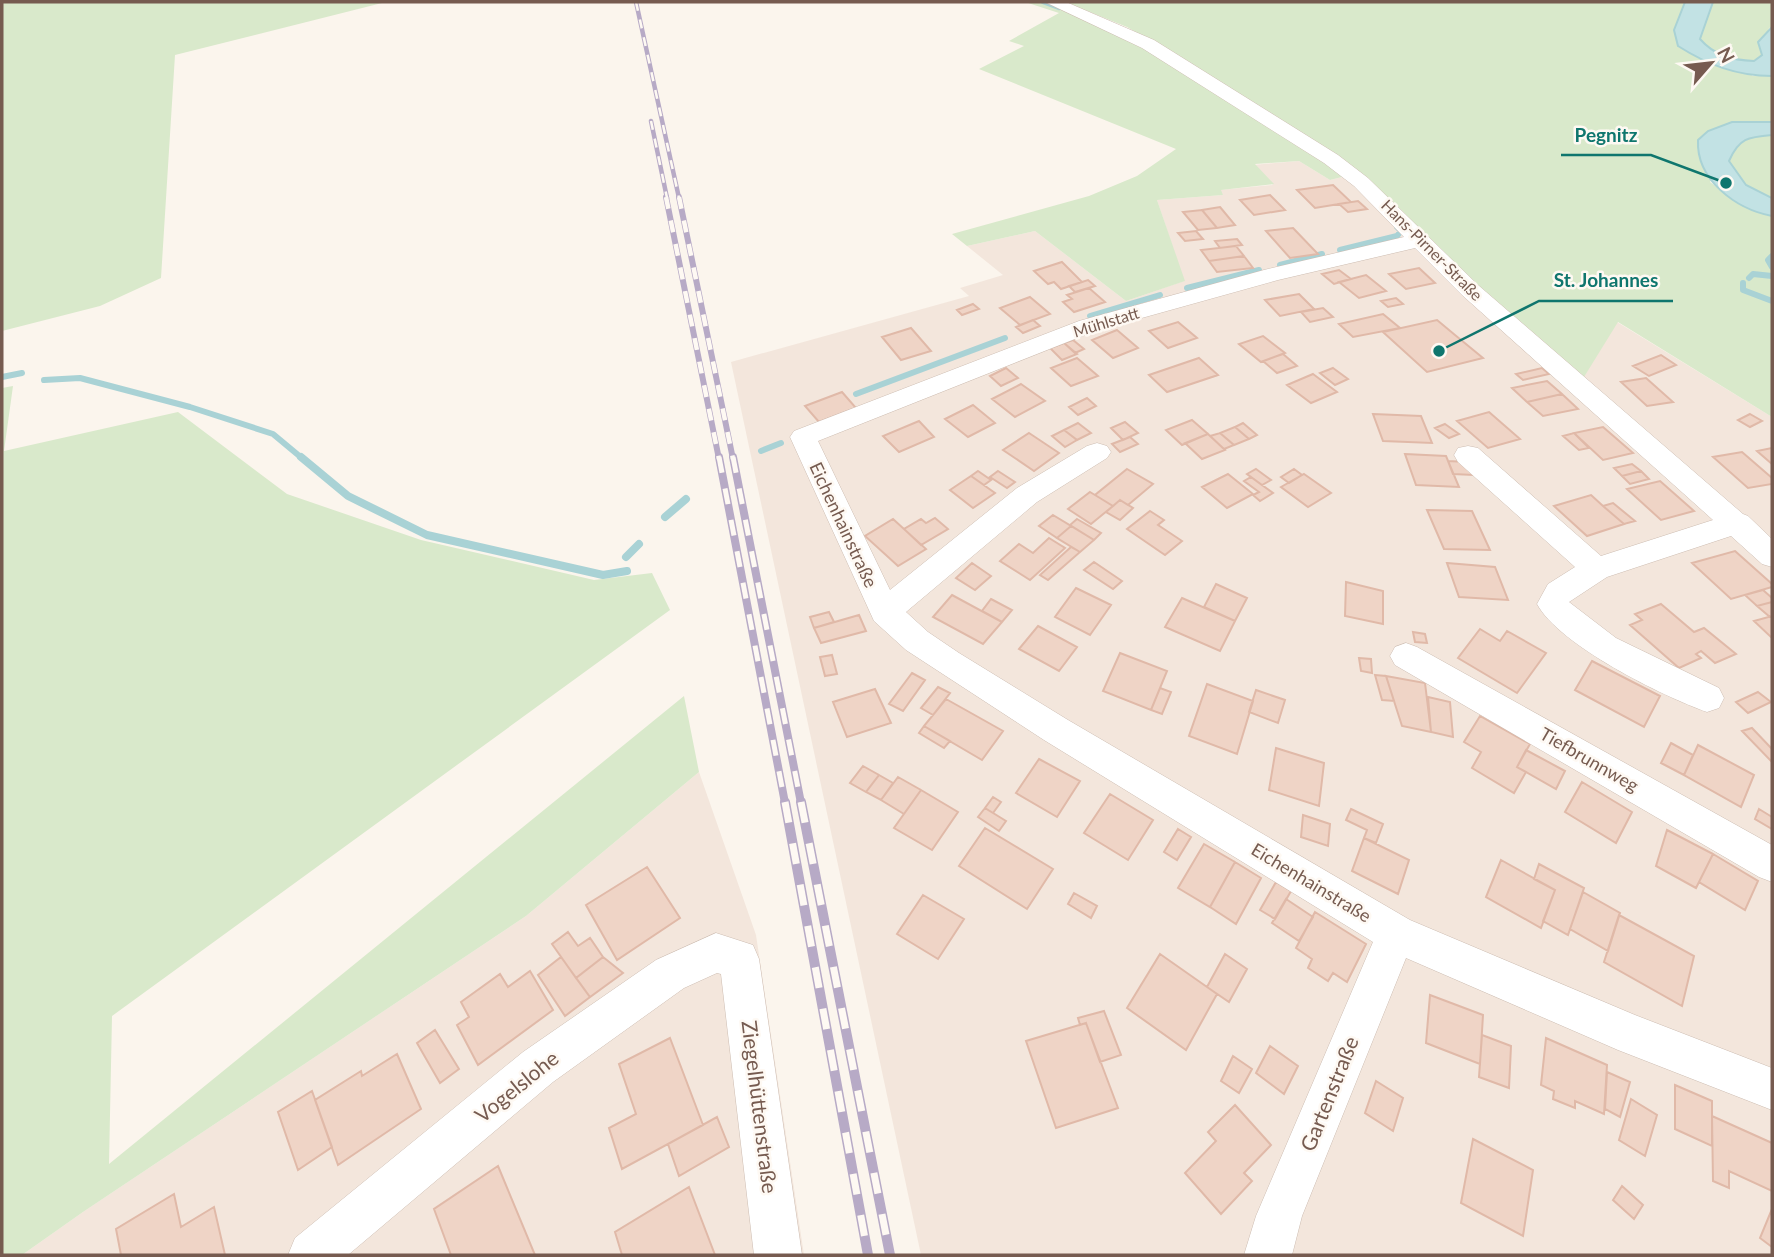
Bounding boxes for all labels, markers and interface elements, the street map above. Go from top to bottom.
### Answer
north arrow [1676,28,1746,98]
text: N [1713,43,1740,67]
callout: Pegnitz [1561,115,1651,155]
text: Pegnitz [1575,123,1638,146]
street label: Hans-Pirner-Straße [1378,195,1487,304]
callout: St. Johannes [1539,261,1673,301]
text: St. Johannes [1554,268,1658,291]
street label: Mühlstatt [1071,303,1141,341]
street label: Eichenhainstraße [805,458,883,591]
street label: Tiefbrunnweg [1536,722,1643,796]
street label: Eichenhainstraße [1248,838,1375,927]
street label: Ziegelhüttenstraße [737,1019,783,1195]
street label: Gartenstraße [1294,1032,1363,1154]
street label: Vogelslohe [469,1045,563,1127]

